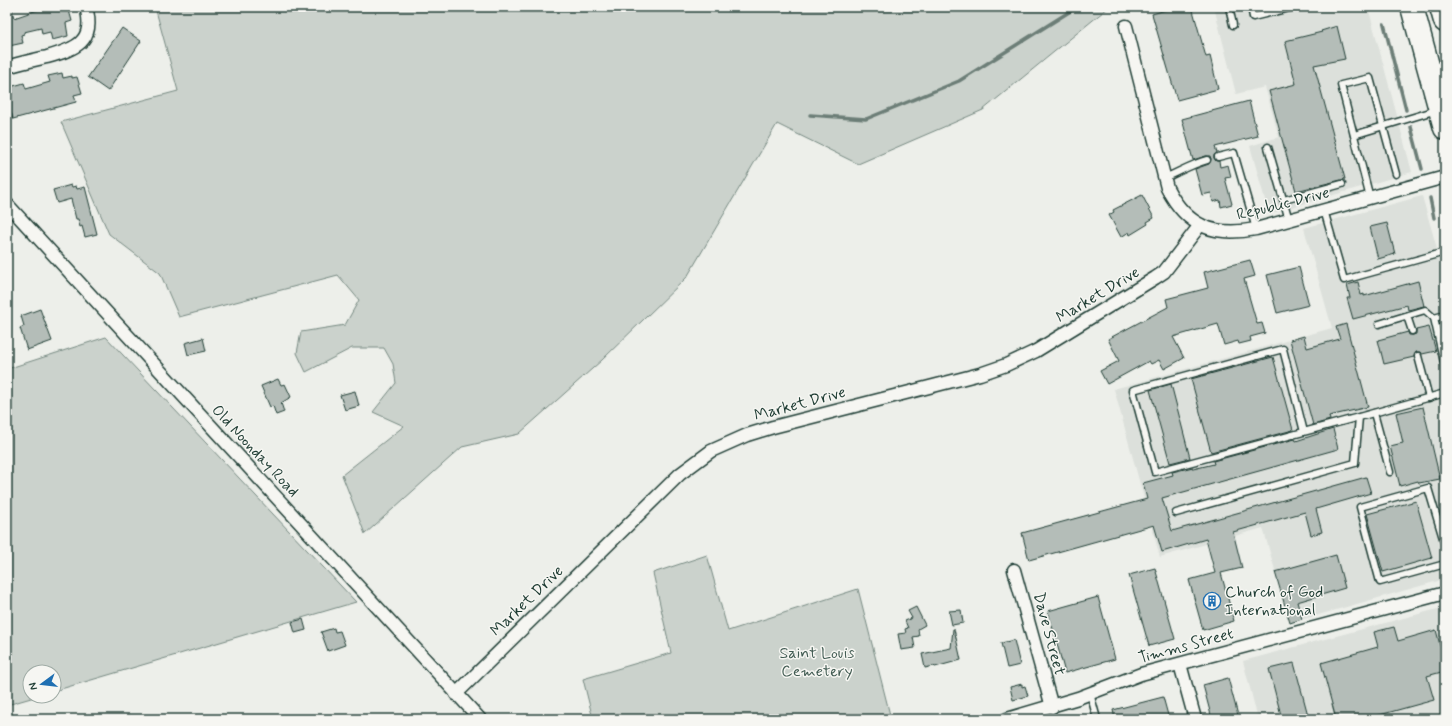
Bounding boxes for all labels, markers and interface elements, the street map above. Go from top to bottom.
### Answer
street label: Republic Drive [1234,182,1332,226]
street label: Market Drive [1052,262,1144,328]
street label: Market Drive [752,382,848,426]
street label: Old Noonday Road [207,400,303,502]
street label: Market Drive [486,561,568,641]
place label: Church of God International [1225,582,1323,621]
street label: Dave Street [1028,590,1070,678]
building icon: Church of God International [1202,591,1222,611]
street label: Timms Street [1136,623,1236,669]
park label: Saint Louis Cemetery [780,643,855,682]
north arrow [22,664,62,704]
text: N [26,681,41,692]

